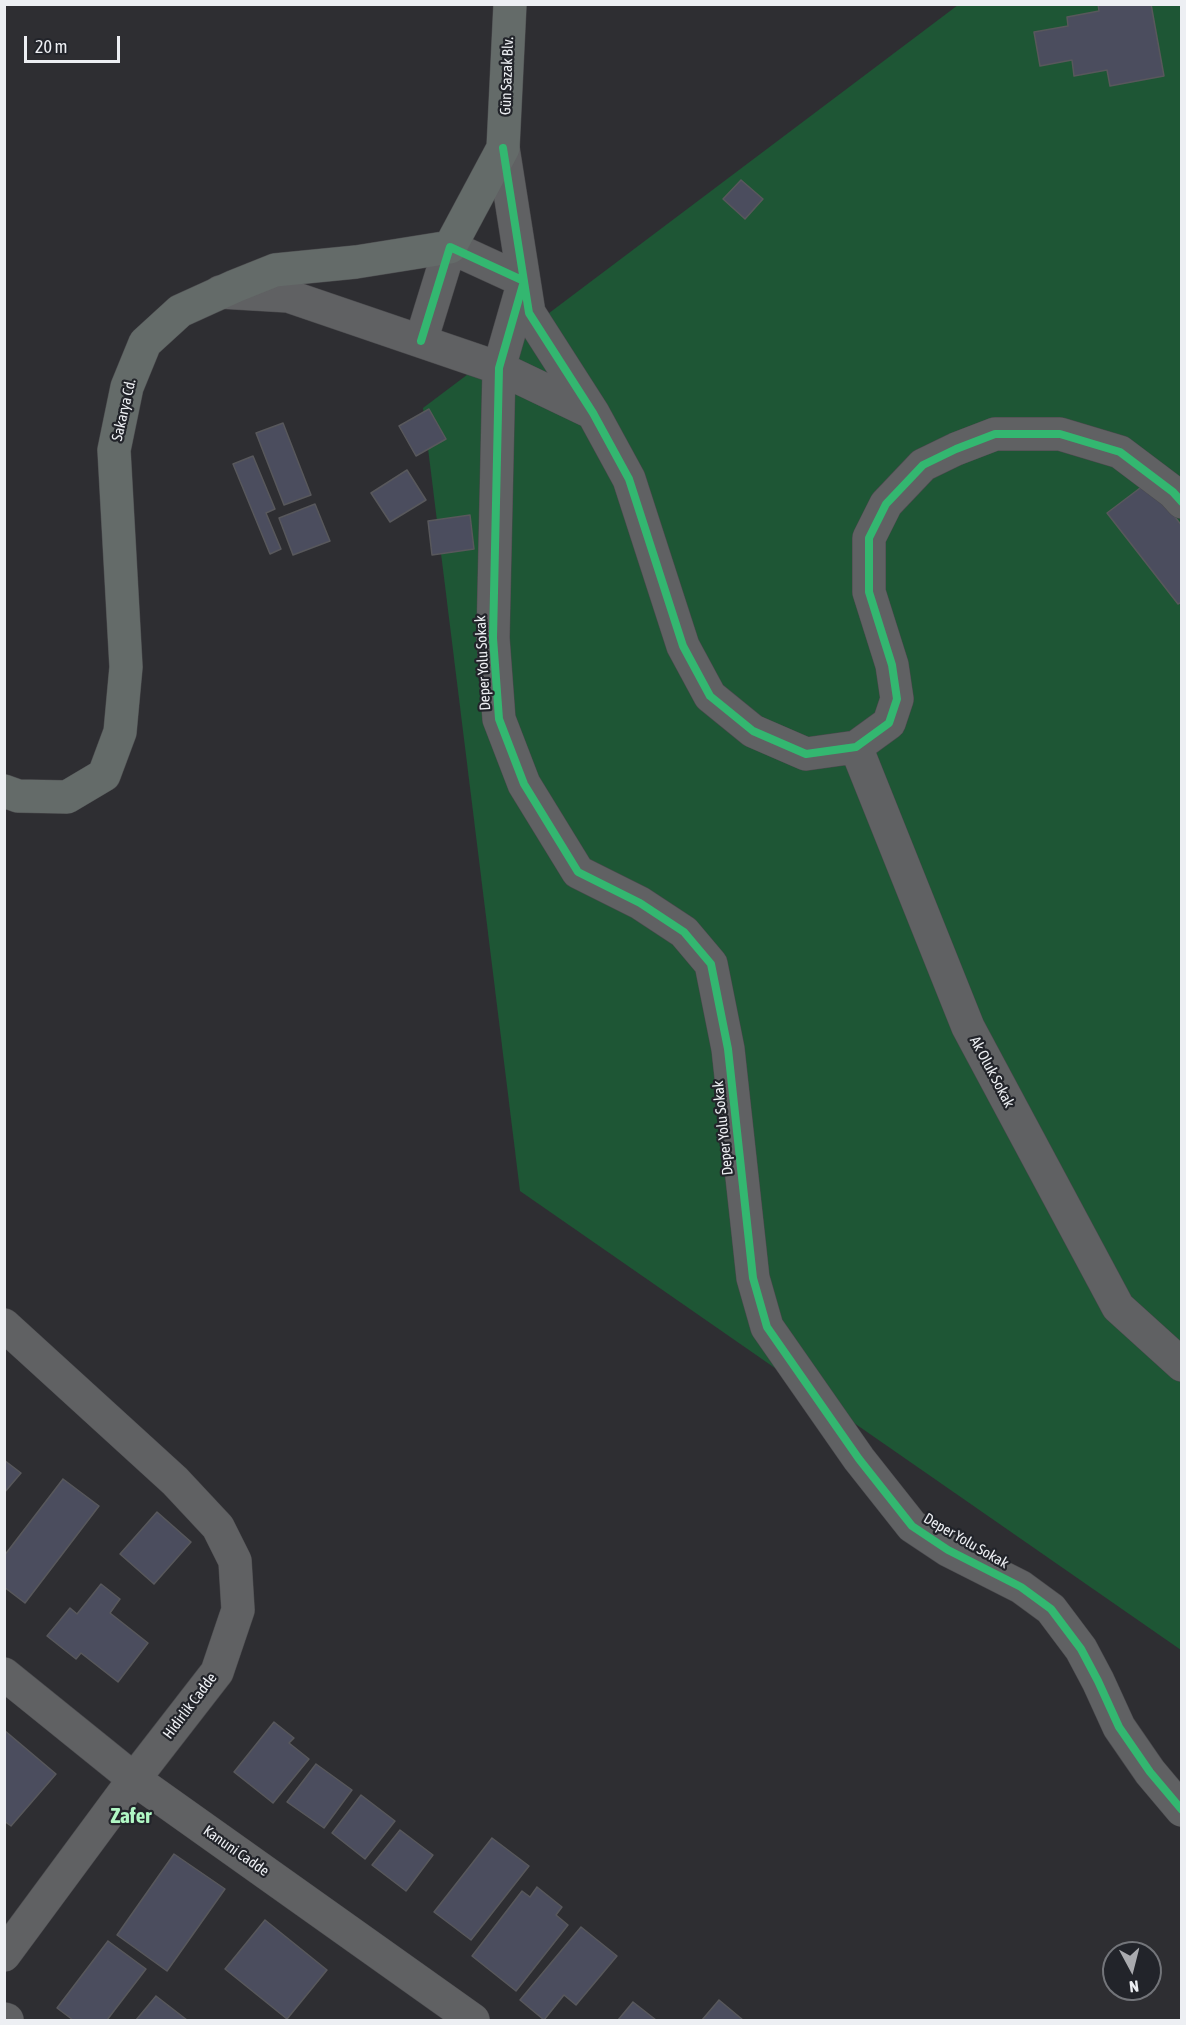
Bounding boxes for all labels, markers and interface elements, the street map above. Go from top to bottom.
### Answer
scale bar [27,24,123,62]
text: 20 m [35,36,67,57]
street label: Gün Sazak Blv. [497,37,517,115]
street label: Sakarya Cd. [108,377,140,443]
street label: Deper Yolu Sokak [472,615,494,711]
street label: Ak Oluk Sokak [966,1033,1018,1111]
street label: Deper Yolu Sokak [709,1080,737,1176]
street label: Deper Yolu Sokak [920,1509,1012,1573]
street label: Hidirlik Cadde [159,1669,221,1743]
district label: Zafer [111,1803,151,1829]
street label: Kanuni Cadde [200,1822,272,1880]
north arrow [1102,1941,1162,2001]
text: N [1128,1977,1140,1996]

